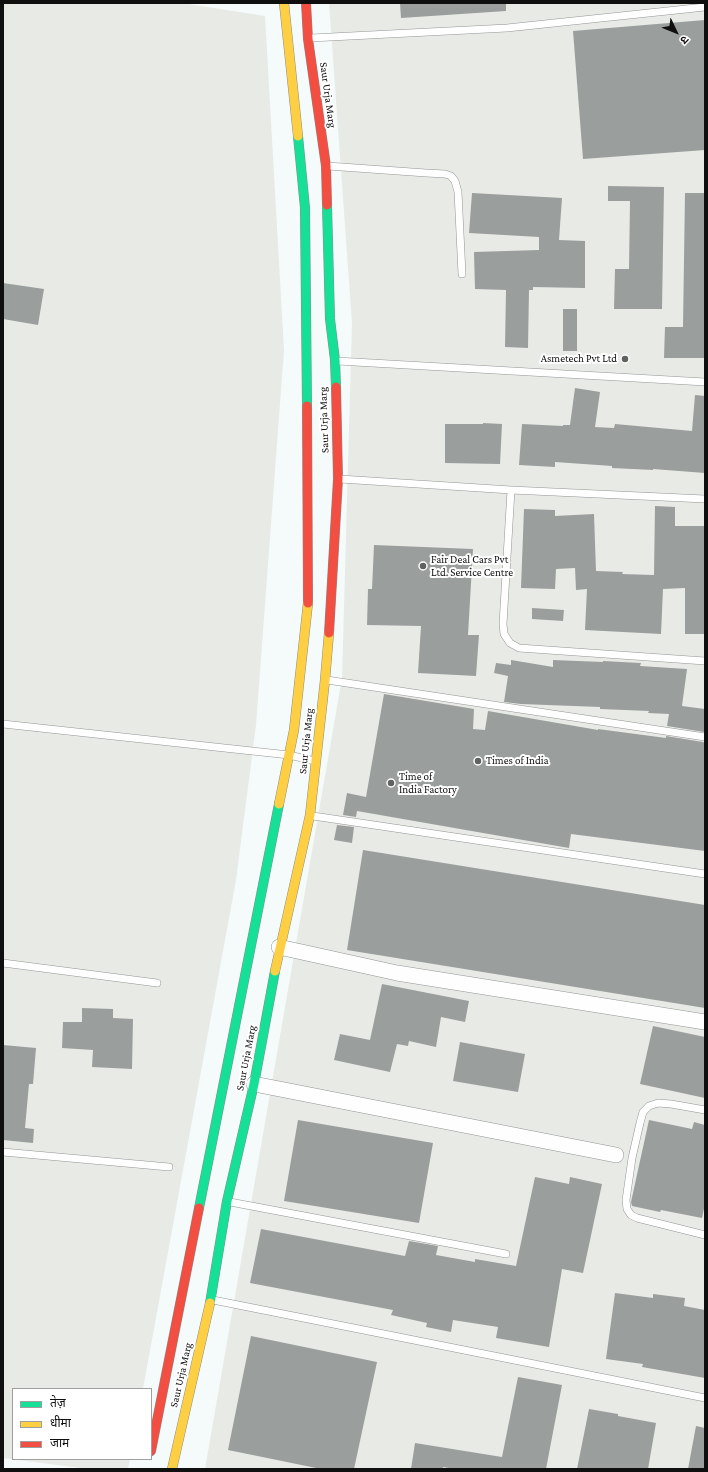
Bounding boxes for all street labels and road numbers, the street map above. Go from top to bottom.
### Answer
street label: Saur Urja Marg [317,61,339,129]
street label: Saur Urja Marg [316,387,332,453]
street label: Saur Urja Marg [296,707,316,775]
street label: Saur Urja Marg [233,1024,259,1092]
street label: Saur Urja Marg [167,1341,195,1409]

